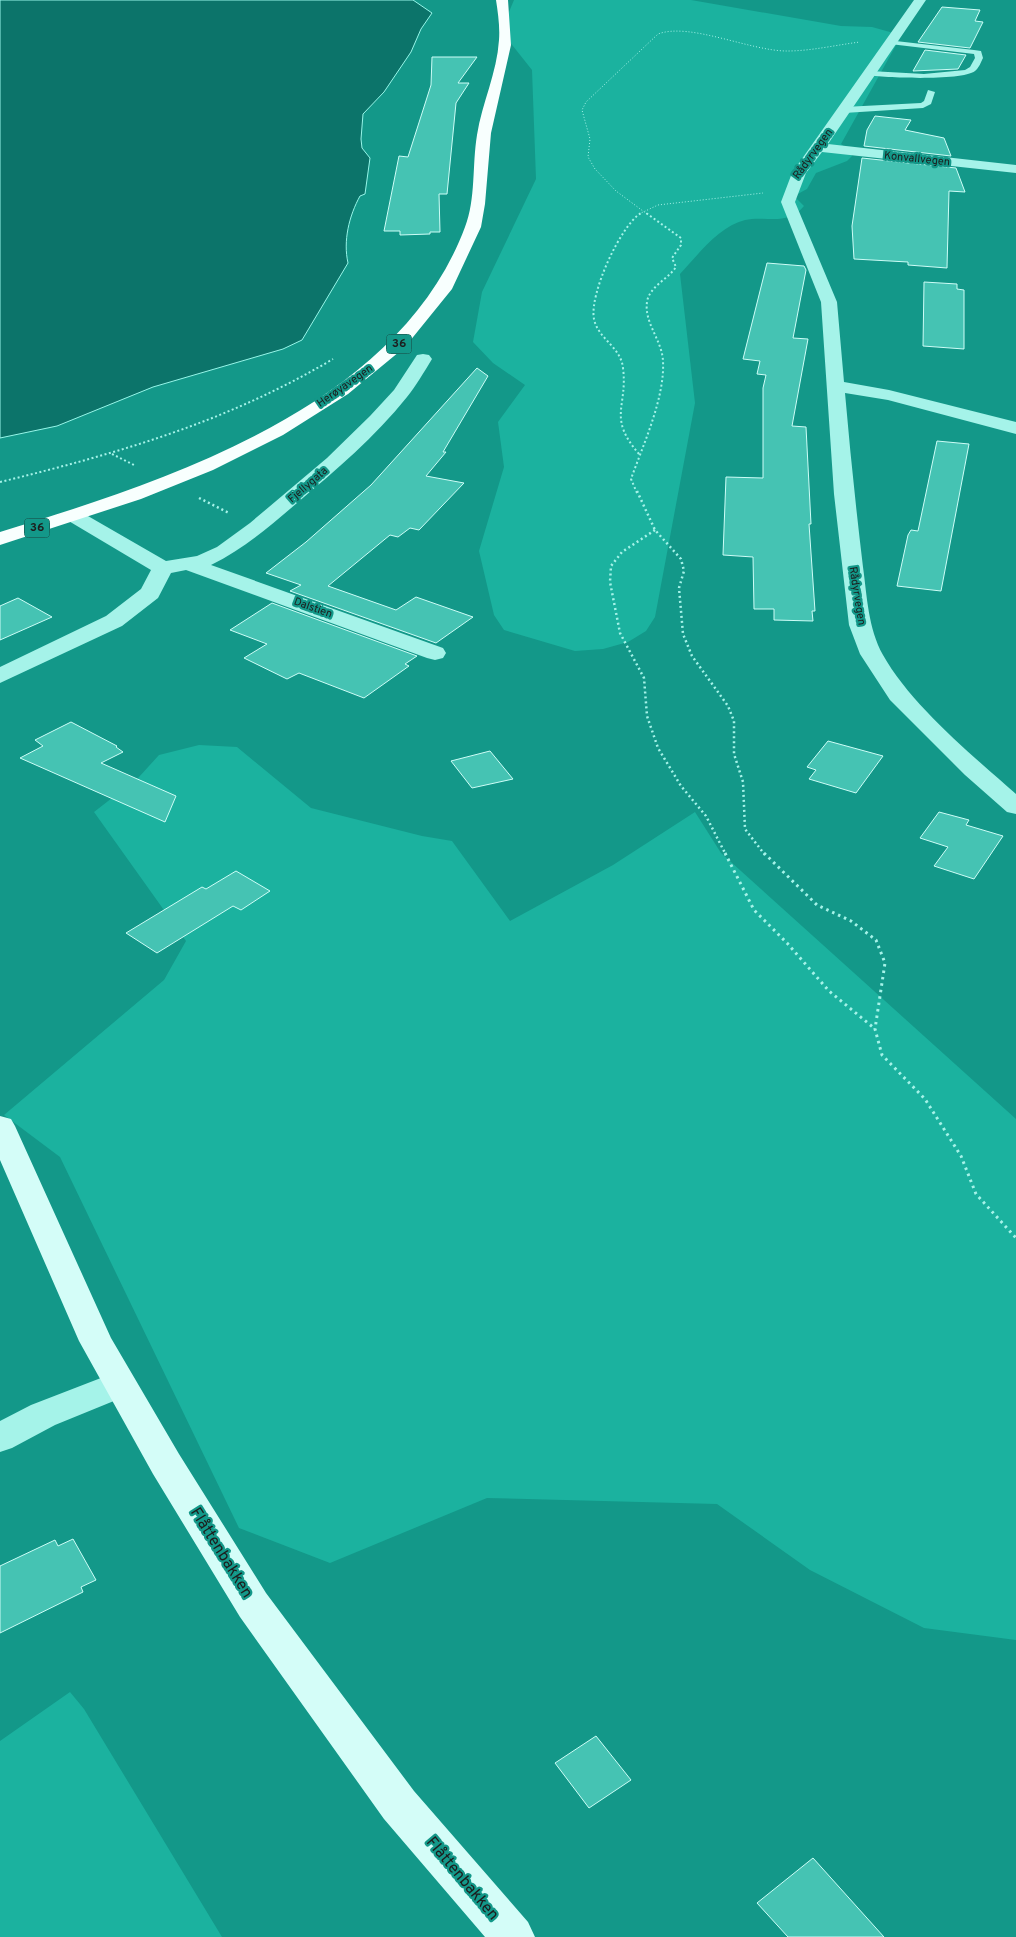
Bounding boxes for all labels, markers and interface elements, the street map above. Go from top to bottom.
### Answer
street label: Rådyrvegen [790,126,836,182]
street label: Konvallvegen [883,149,951,169]
road number: 36 [386,334,412,354]
street label: Herøyavegen [314,362,376,410]
street label: Fjellygata [285,464,331,506]
road number: 36 [24,518,50,538]
street label: Rådyrvegen [845,566,869,626]
street label: Dalstien [292,595,334,621]
street label: Flåttenbakken [185,1504,257,1602]
street label: Flåttenbakken [421,1833,503,1925]

